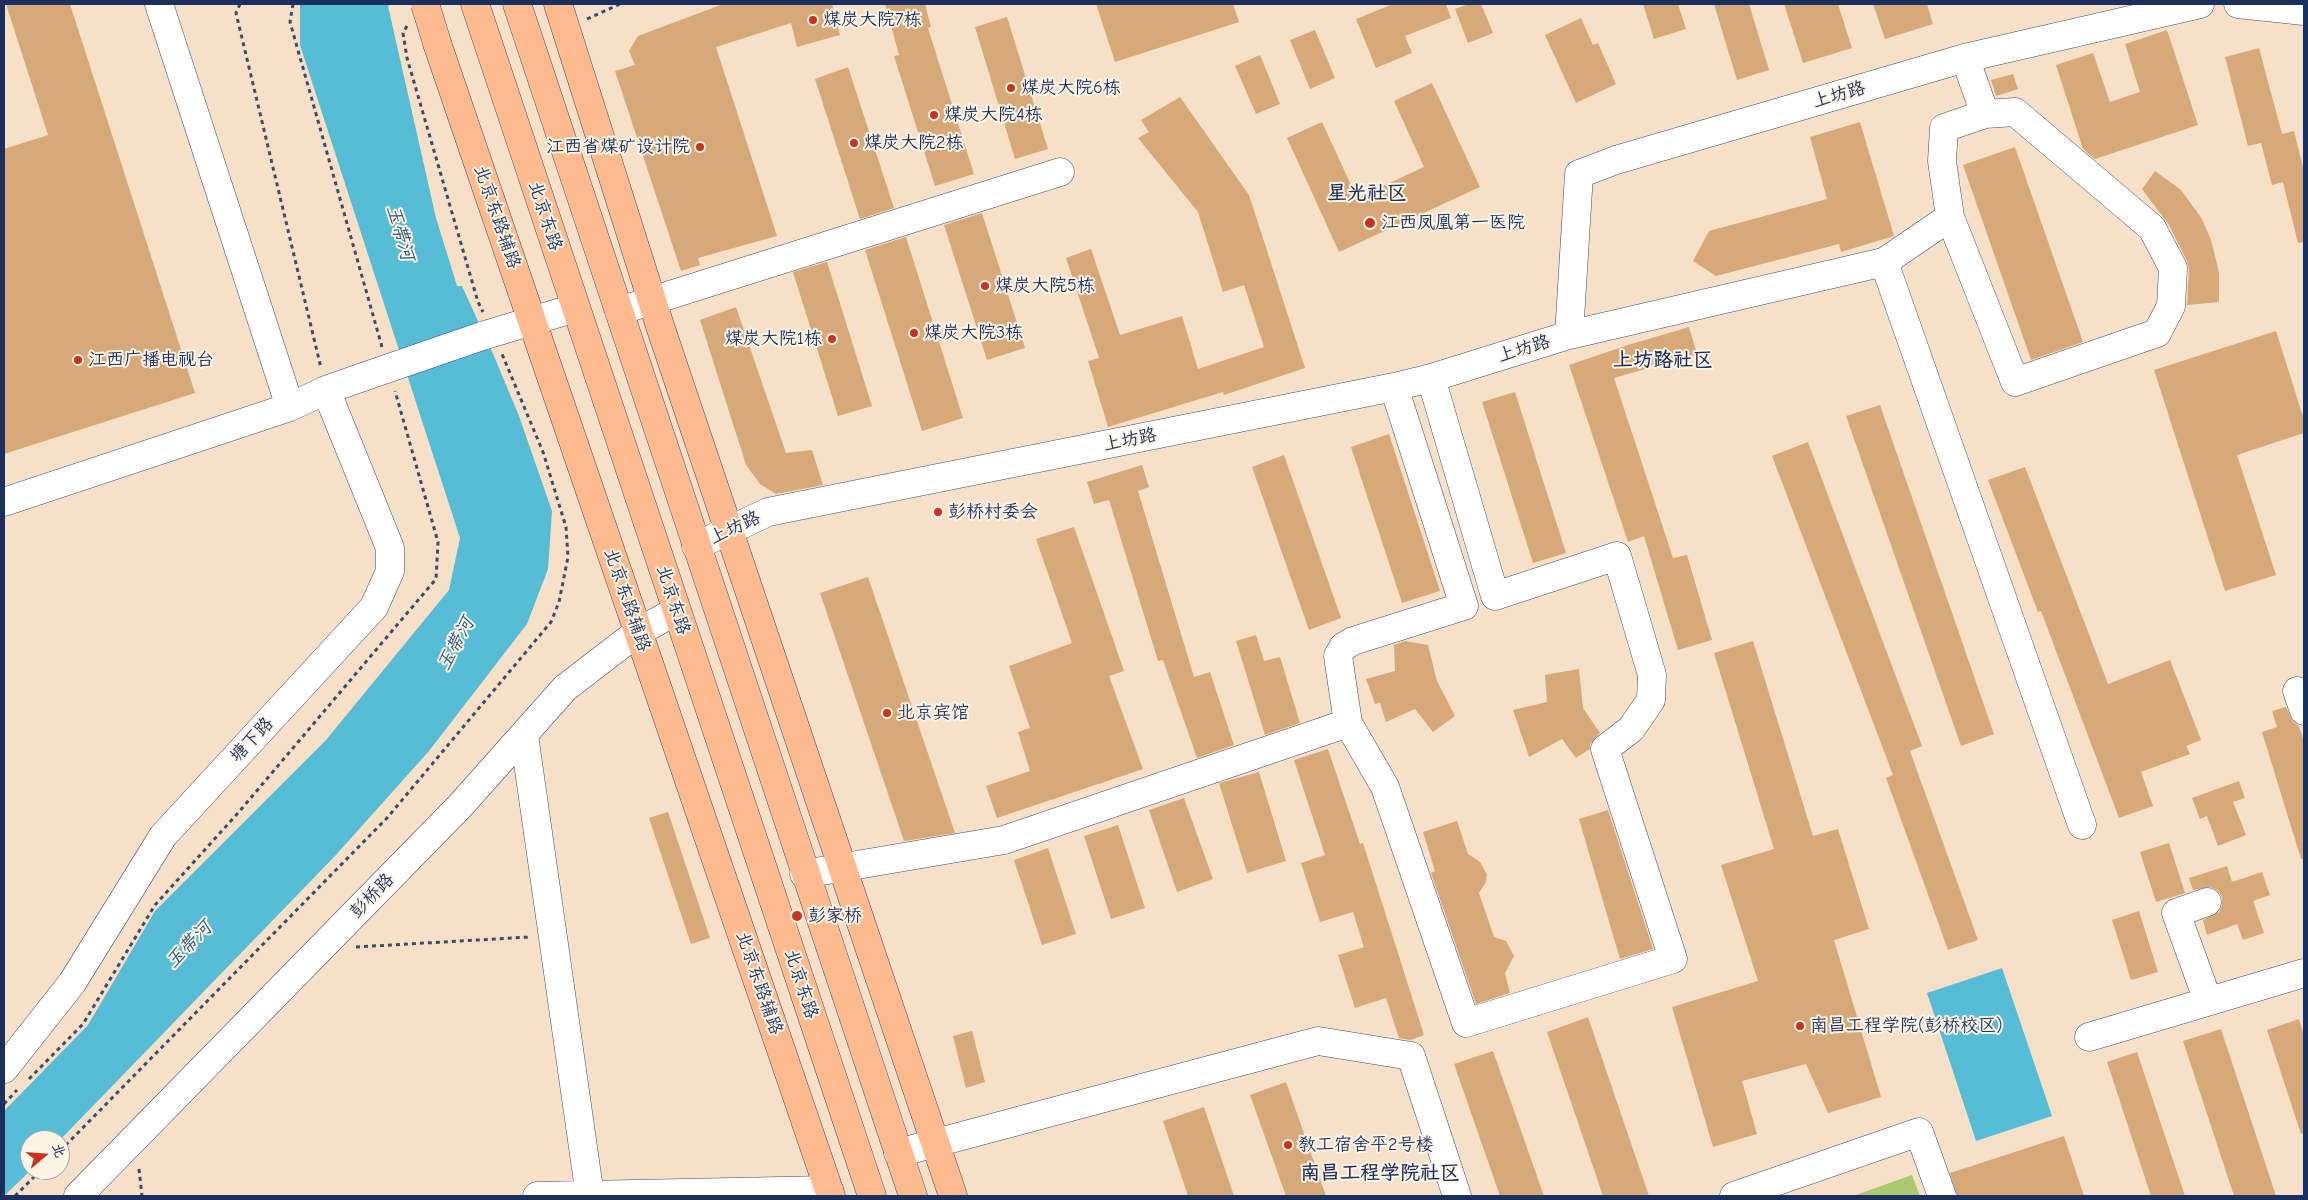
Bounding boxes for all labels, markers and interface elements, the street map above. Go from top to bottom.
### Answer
place label: 煤炭大院7栋 [823,9,922,31]
marker: 煤炭大院7栋 [807,14,819,26]
place label: 煤炭大院6栋 [1021,77,1121,99]
street label: 上坊路 [1810,77,1868,113]
marker: 煤炭大院6栋 [1005,82,1017,94]
place label: 煤炭大院4栋 [944,104,1043,126]
marker: 煤炭大院4栋 [928,109,940,121]
place label: 煤炭大院2栋 [864,132,963,154]
place label: 江西省煤矿设计院 [546,136,690,158]
marker: 煤炭大院2栋 [848,137,860,149]
marker: 江西省煤矿设计院 [694,141,706,153]
street label: 北京东路辅路 [469,162,525,272]
street label: 北京东路 [524,178,566,254]
district label: 星光社区 [1327,181,1407,205]
water label: 玉带河 [381,202,419,264]
place label: 江西凤凰第一医院 [1381,212,1525,234]
marker: 江西凤凰第一医院 [1363,216,1377,230]
place label: 煤炭大院5栋 [995,275,1095,297]
marker: 煤炭大院5栋 [979,280,991,292]
place label: 煤炭大院3栋 [924,322,1023,344]
marker: 煤炭大院3栋 [908,327,920,339]
place label: 煤炭大院1栋 [725,328,822,350]
street label: 上坊路 [1495,331,1553,367]
marker: 煤炭大院1栋 [826,333,838,345]
district label: 上坊路社区 [1613,348,1713,372]
place label: 江西广播电视台 [88,349,214,371]
marker: 江西广播电视台 [72,354,84,366]
street label: 上坊路 [1101,424,1159,456]
place label: 彭桥村委会 [948,501,1038,523]
marker: 彭桥村委会 [932,506,944,518]
street label: 上坊路 [706,507,764,549]
street label: 北京东路辅路 [599,545,655,655]
street label: 北京东路 [652,562,694,638]
water label: 玉带河 [433,613,479,675]
place label: 北京宾馆 [897,702,969,724]
marker: 北京宾馆 [881,707,893,719]
street label: 塘下路 [226,713,278,767]
street label: 彭桥路 [345,869,399,923]
place label: 彭家桥 [808,905,862,927]
marker: 彭家桥 [790,909,804,923]
water label: 玉带河 [161,917,217,973]
street label: 北京东路辅路 [731,928,787,1038]
street label: 北京东路 [780,946,822,1022]
place label: 南昌工程学院(彭桥校区) [1810,1015,2002,1037]
marker: 南昌工程学院(彭桥校区) [1794,1020,1806,1032]
north arrow [20,1130,70,1180]
place label: 教工宿舍平2号楼 [1298,1134,1433,1156]
marker: 教工宿舍平2号楼 [1282,1139,1294,1151]
text: 北 [49,1141,69,1160]
district label: 南昌工程学院社区 [1300,1161,1460,1185]

